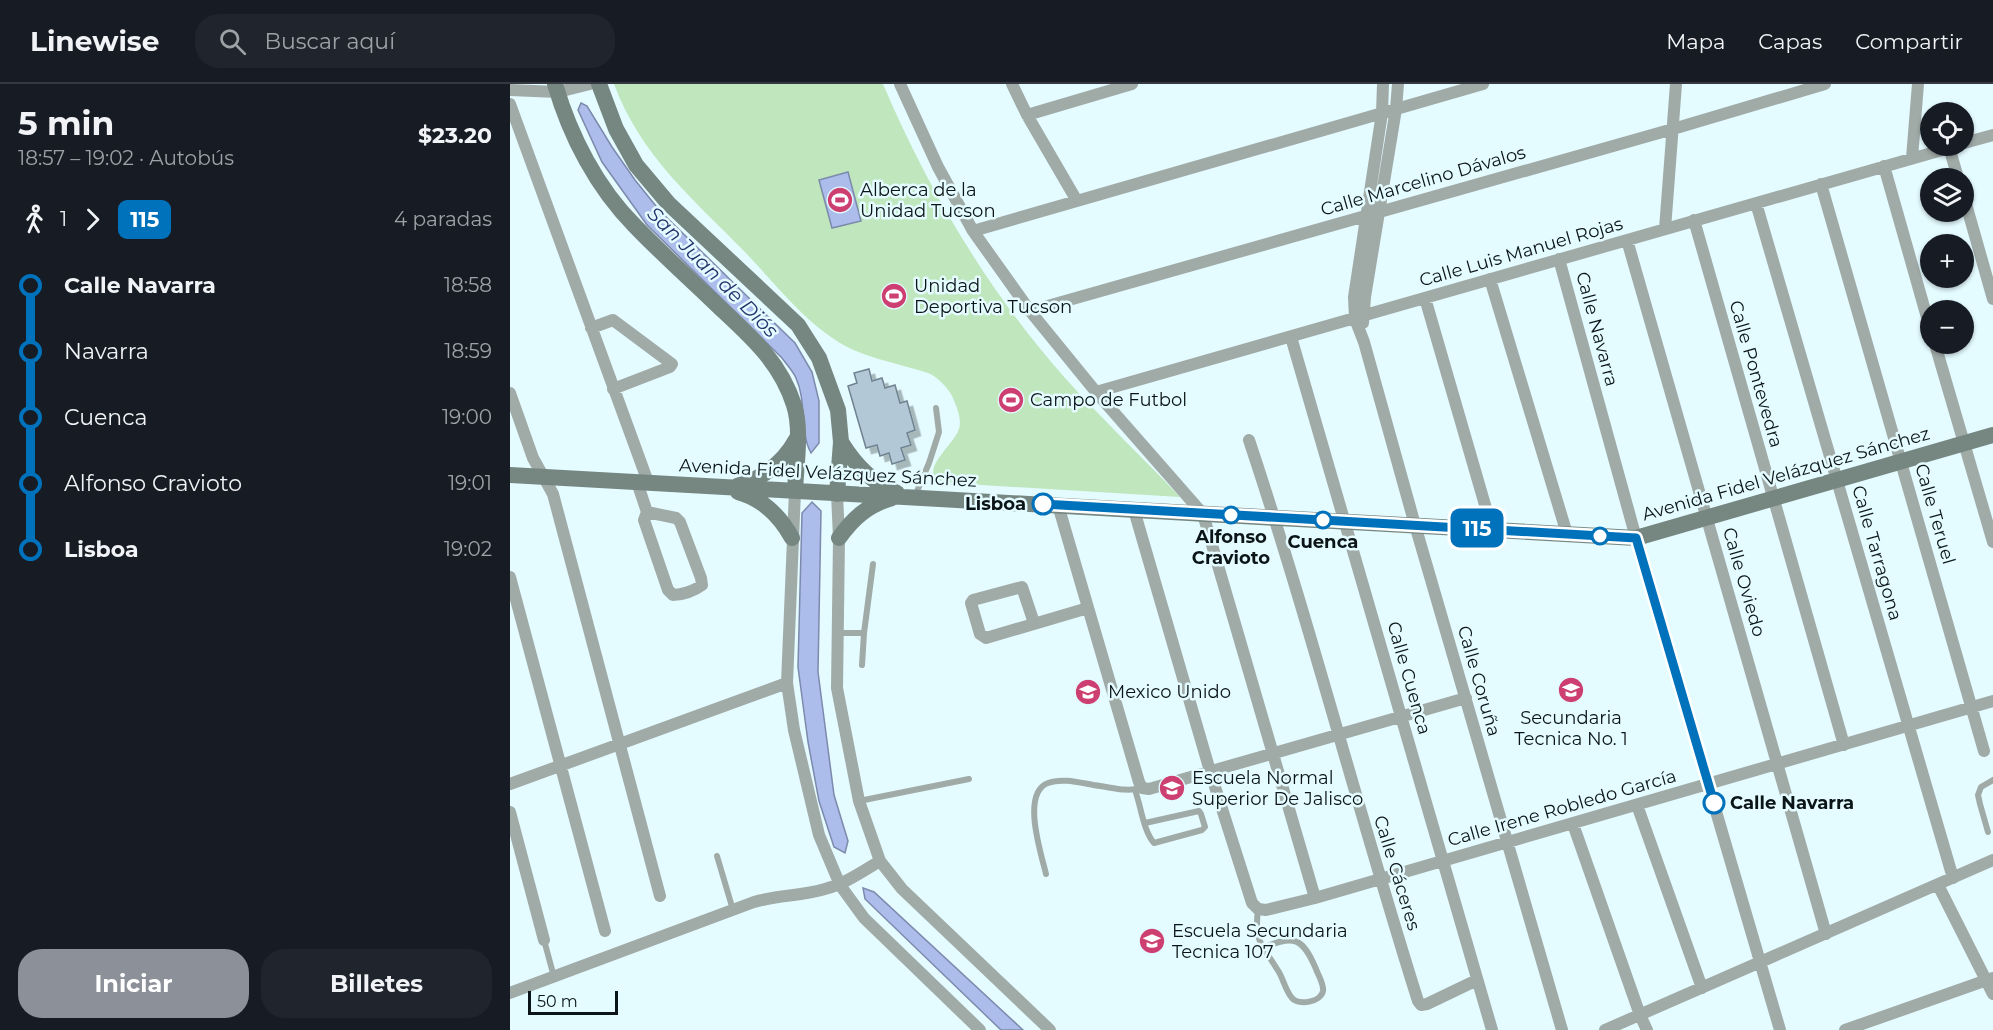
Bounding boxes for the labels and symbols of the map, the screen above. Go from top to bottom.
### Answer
street label: Calle Marcelino Dávalos [1318,141,1528,221]
place label: Alberca de la Unidad Tucson [860,179,996,222]
sports icon: Alberca de la Unidad Tucson [825,185,855,215]
water label: San Juan de Diós [643,202,784,343]
street label: Calle Luis Manuel Rojas [1417,212,1625,292]
street label: Calle Navarra [1571,269,1623,389]
place label: Unidad Deportiva Tucson [914,275,1072,318]
sports icon: Unidad Deportiva Tucson [879,281,909,311]
street label: Calle Pontevedra [1724,298,1788,450]
sports icon: Campo de Futbol [996,385,1026,415]
place label: Campo de Futbol [1030,389,1187,411]
street label: Avenida Fidel Velázquez Sánchez [1640,422,1932,526]
street label: Avenida Fidel Velázquez Sánchez [679,454,977,492]
street label: Calle Teruel [1910,461,1960,567]
street label: Calle Tarragona [1847,483,1907,623]
place label: Lisboa [965,493,1026,515]
marker: Lisboa [1032,493,1054,515]
marker: Alfonso Cravioto [1222,506,1240,524]
line badge: 115 [1442,508,1512,548]
marker: Cuenca [1314,511,1332,529]
street label: Calle Oviedo [1718,525,1770,639]
place label: Alfonso Cravioto [1192,526,1270,569]
unlabelled marker [1591,527,1609,545]
place label: Cuenca [1288,531,1358,553]
street label: Calle Cuenca [1382,619,1436,737]
street label: Calle Coruña [1453,623,1505,739]
school or university icon: Secundaria Tecnica No. 1 [1556,675,1586,705]
school or university icon: Mexico Unido [1073,677,1103,707]
place label: Mexico Unido [1108,681,1231,703]
place label: Secundaria Tecnica No. 1 [1514,707,1628,750]
street label: Calle Irene Robledo García [1445,765,1679,851]
place label: Escuela Normal Superior De Jalisco [1192,767,1363,810]
school or university icon: Escuela Normal Superior De Jalisco [1157,773,1187,803]
marker: Calle Navarra [1703,792,1725,814]
place label: Calle Navarra [1730,792,1854,814]
street label: Calle Cáceres [1369,813,1425,933]
place label: Escuela Secundaria Tecnica 107 [1172,920,1348,963]
school or university icon: Escuela Secundaria Tecnica 107 [1137,926,1167,956]
scale bar [528,988,618,1016]

